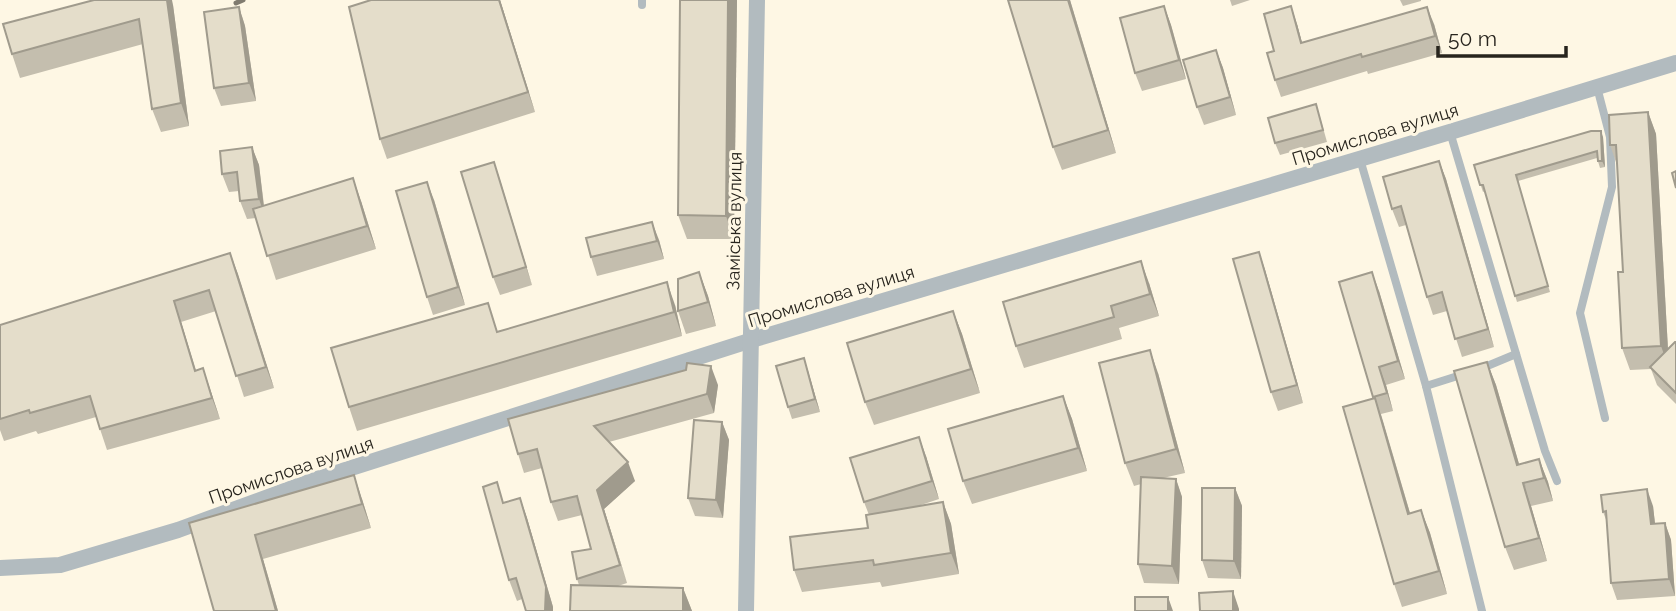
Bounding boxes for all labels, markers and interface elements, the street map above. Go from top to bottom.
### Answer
scale bar [1438,14,1566,58]
text: 50 m [1448,26,1497,51]
street label: Промислова вулиця [1289,99,1461,169]
street label: Заміська вулиця [722,152,746,290]
street label: Промислова вулиця [745,261,917,331]
street label: Промислова вулиця [206,432,376,508]

